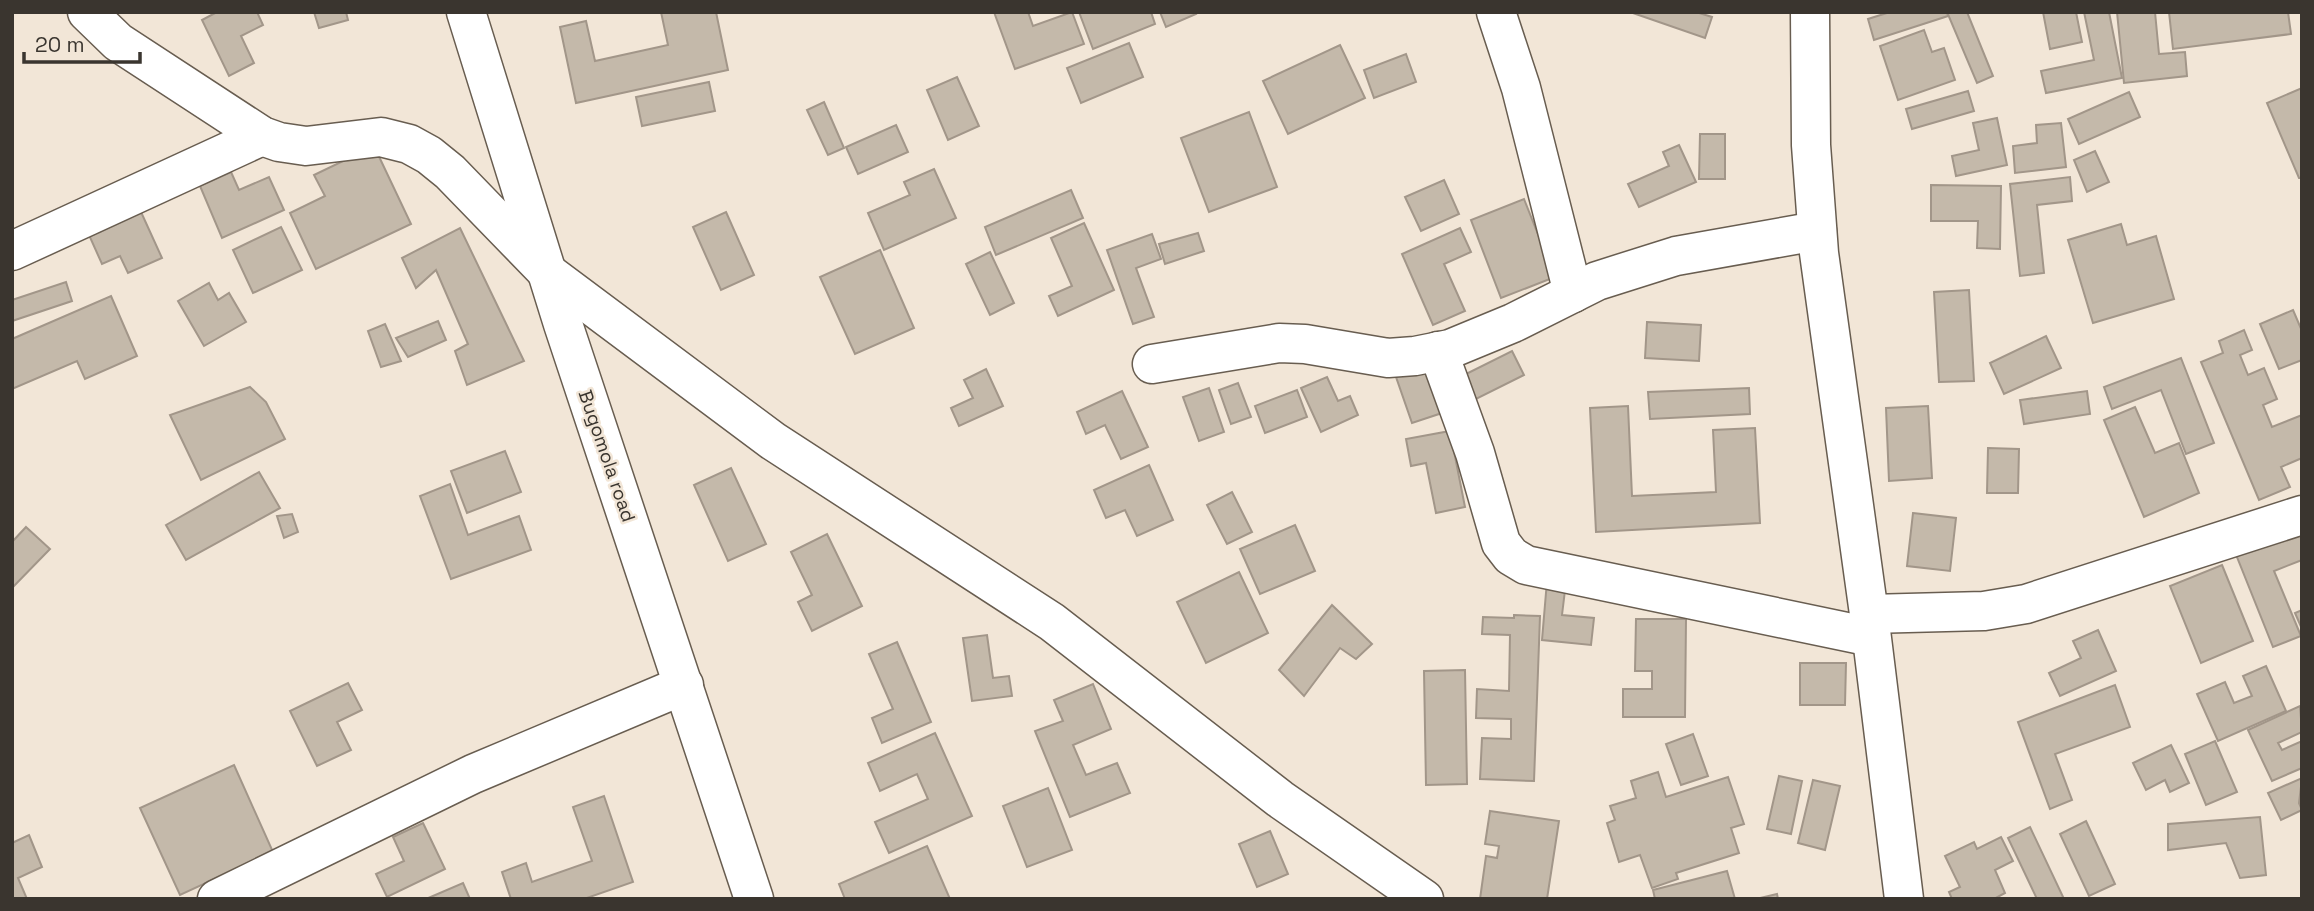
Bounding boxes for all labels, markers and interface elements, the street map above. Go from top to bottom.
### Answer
scale bar [24,21,140,65]
text: 20 m [35,31,85,58]
street label: Bugomola road [573,387,641,525]

